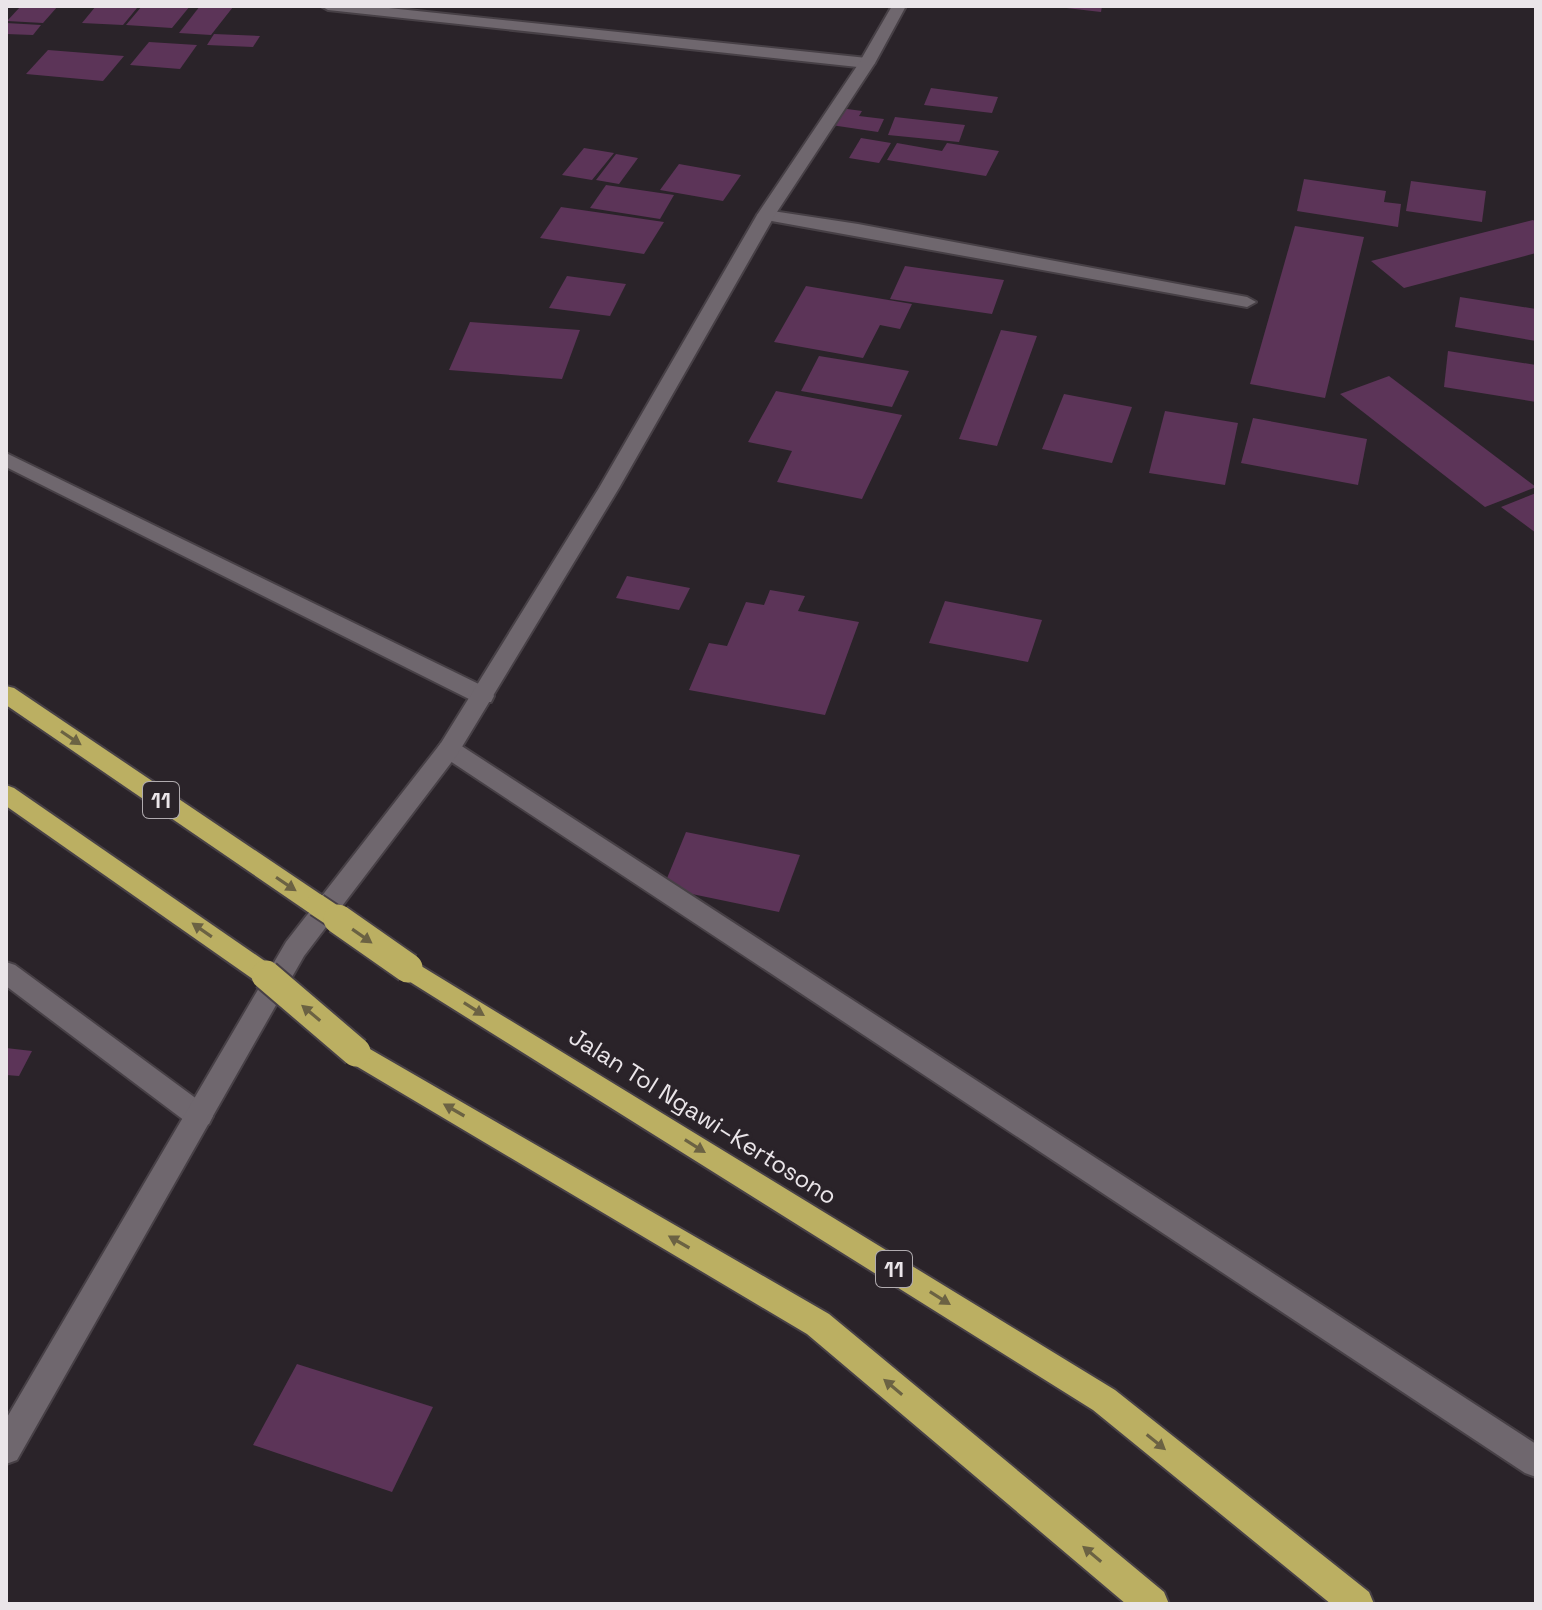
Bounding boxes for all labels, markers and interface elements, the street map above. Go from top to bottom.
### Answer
one-way arrow [60,730,81,745]
road number: 11 [143,782,179,818]
one-way arrow [275,876,296,891]
one-way arrow [191,923,212,938]
one-way arrow [352,928,373,943]
one-way arrow [463,1002,485,1016]
one-way arrow [301,1005,321,1022]
street label: Jalan Tol Ngawi–Kertosono [563,1021,843,1211]
one-way arrow [443,1103,465,1117]
one-way arrow [684,1139,706,1153]
one-way arrow [667,1235,690,1249]
road number: 11 [876,1251,912,1287]
one-way arrow [929,1290,951,1304]
one-way arrow [883,1379,903,1396]
one-way arrow [1146,1433,1166,1449]
one-way arrow [1083,1546,1103,1563]

